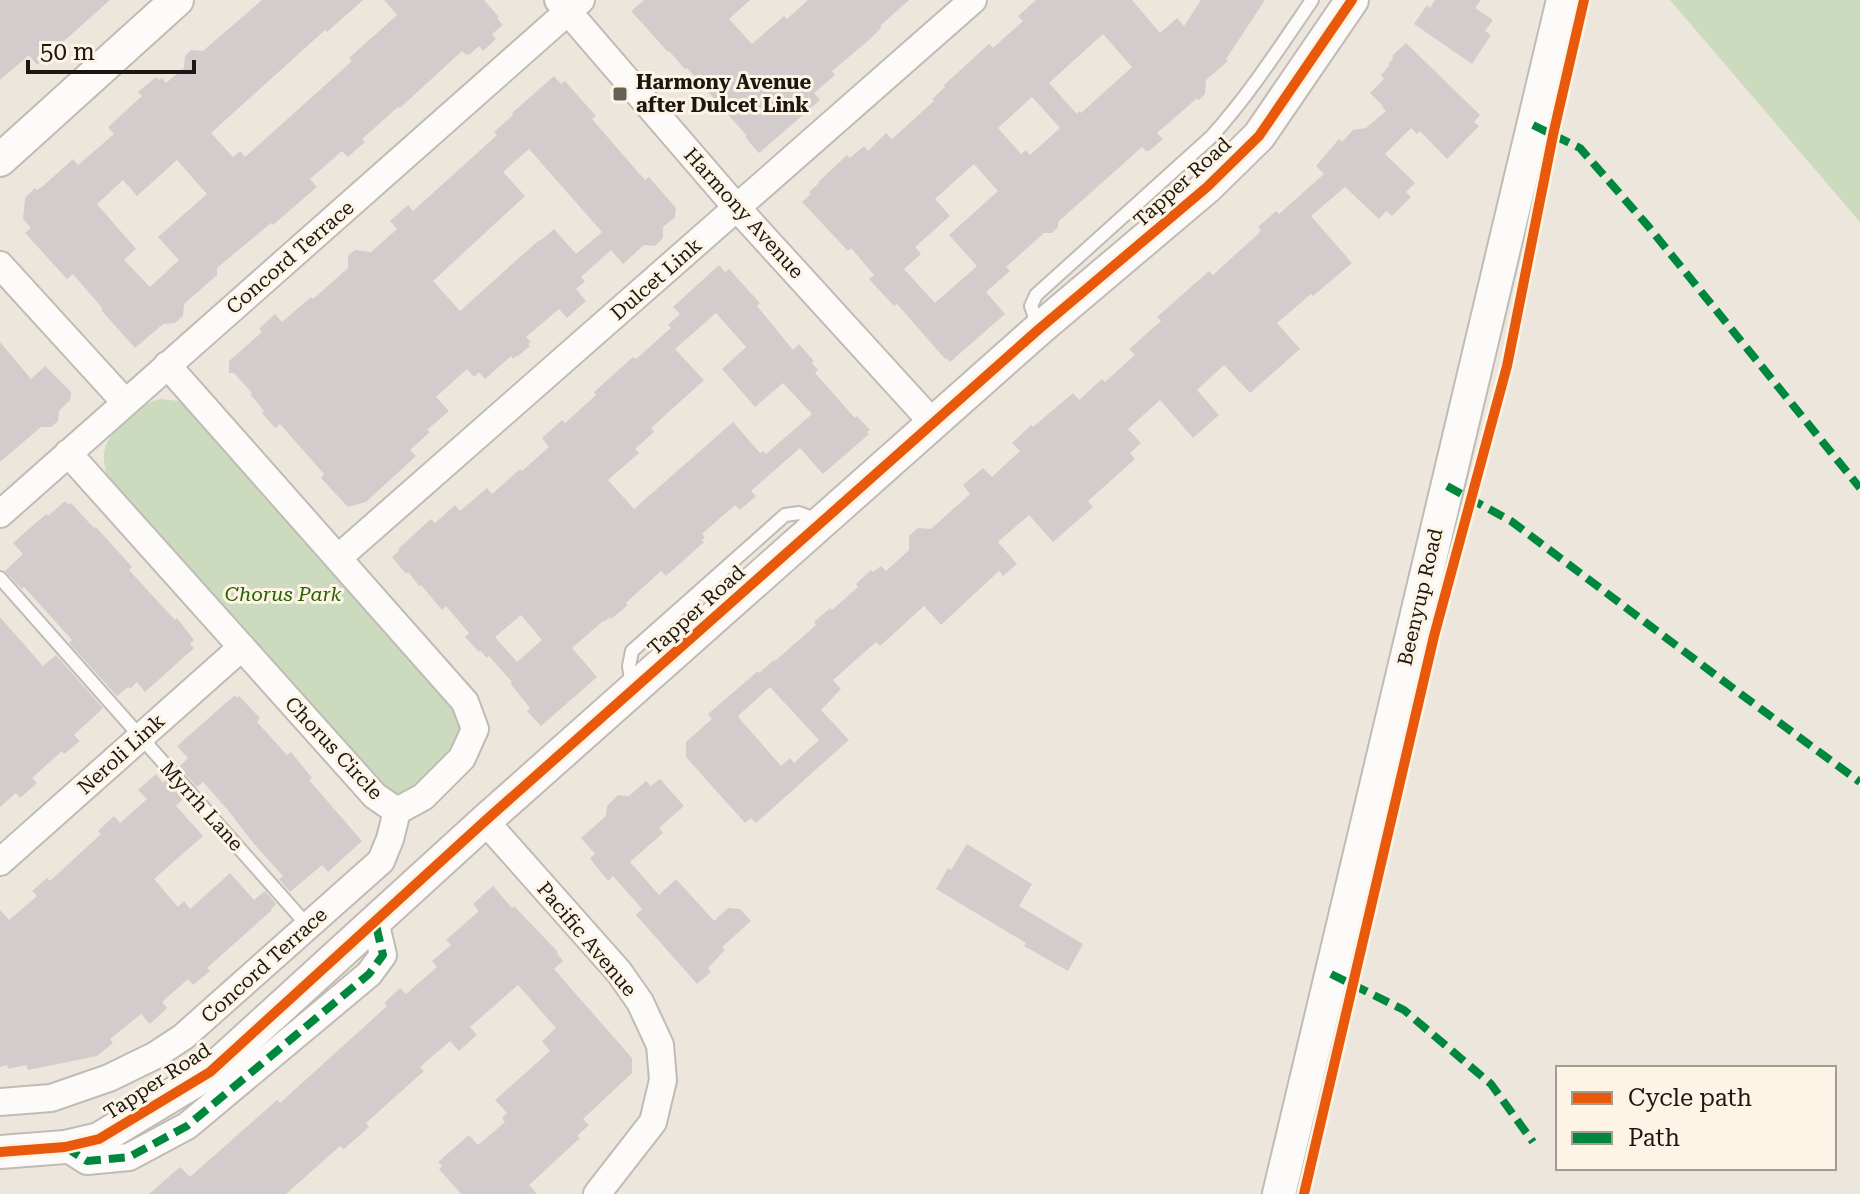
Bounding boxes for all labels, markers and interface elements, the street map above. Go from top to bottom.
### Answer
scale bar [28,24,194,74]
text: 50 m [40,38,95,66]
place label: Harmony Avenue after Dulcet Link [636,70,811,117]
marker: Harmony Avenue after Dulcet Link [611,85,629,103]
street label: Tapper Road [1128,132,1236,232]
street label: Harmony Avenue [679,143,809,283]
street label: Concord Terrace [221,195,359,319]
street label: Dulcet Link [606,233,707,325]
street label: Beenyup Road [1393,526,1447,668]
street label: Tapper Road [642,560,750,660]
park label: Chorus Park [225,582,341,606]
street label: Chorus Circle [280,692,388,804]
street label: Neroli Link [73,708,170,799]
street label: Myrrh Lane [155,756,249,856]
street label: Pacific Avenue [532,877,642,1001]
street label: Concord Terrace [196,902,332,1028]
street label: Tapper Road [99,1037,215,1124]
legend [1556,1066,1836,1170]
text: Cycle path [1628,1084,1752,1112]
text: Path [1628,1124,1680,1152]

